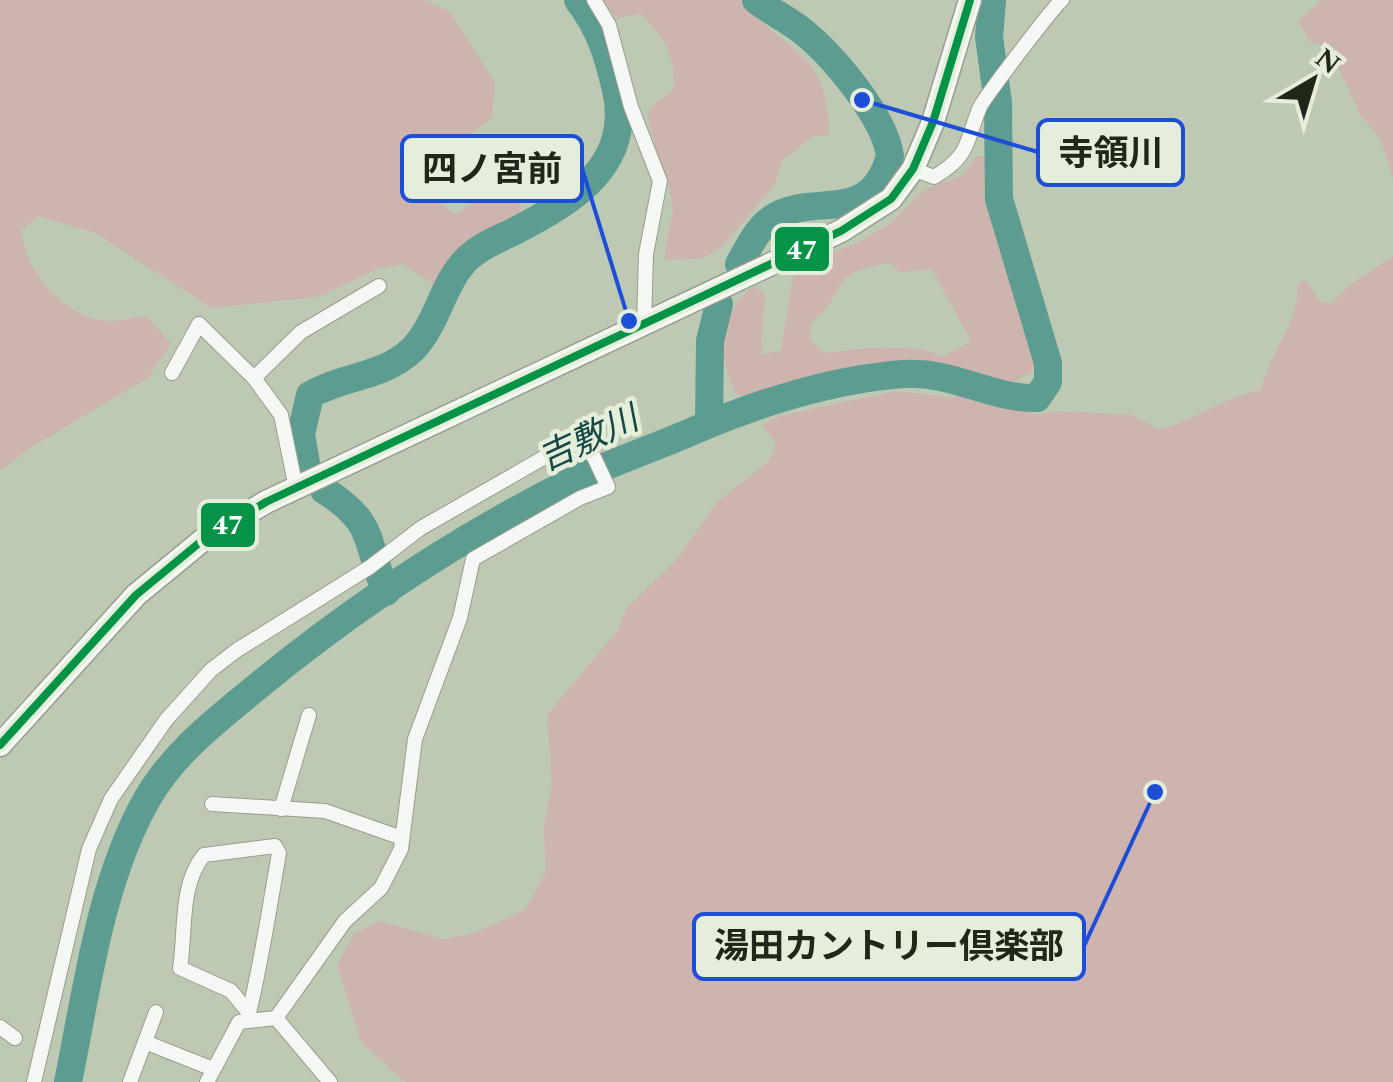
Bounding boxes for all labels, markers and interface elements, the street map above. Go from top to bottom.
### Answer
north arrow [1263,30,1363,130]
text: N [1305,38,1350,85]
callout: 寺領川 [1038,120,1183,185]
text: 寺領川 [1058,128,1164,181]
callout: 四ノ宮前 [402,136,582,201]
text: 四ノ宮前 [422,144,562,197]
line badge: 47 [773,225,831,273]
text: 47 [786,229,818,272]
water label: 吉敷川 [530,391,651,486]
line badge: 47 [199,501,257,549]
text: 47 [212,504,244,547]
callout: 湯田カントリー倶楽部 [694,914,1084,979]
text: 湯田カントリー倶楽部 [714,921,1064,974]

